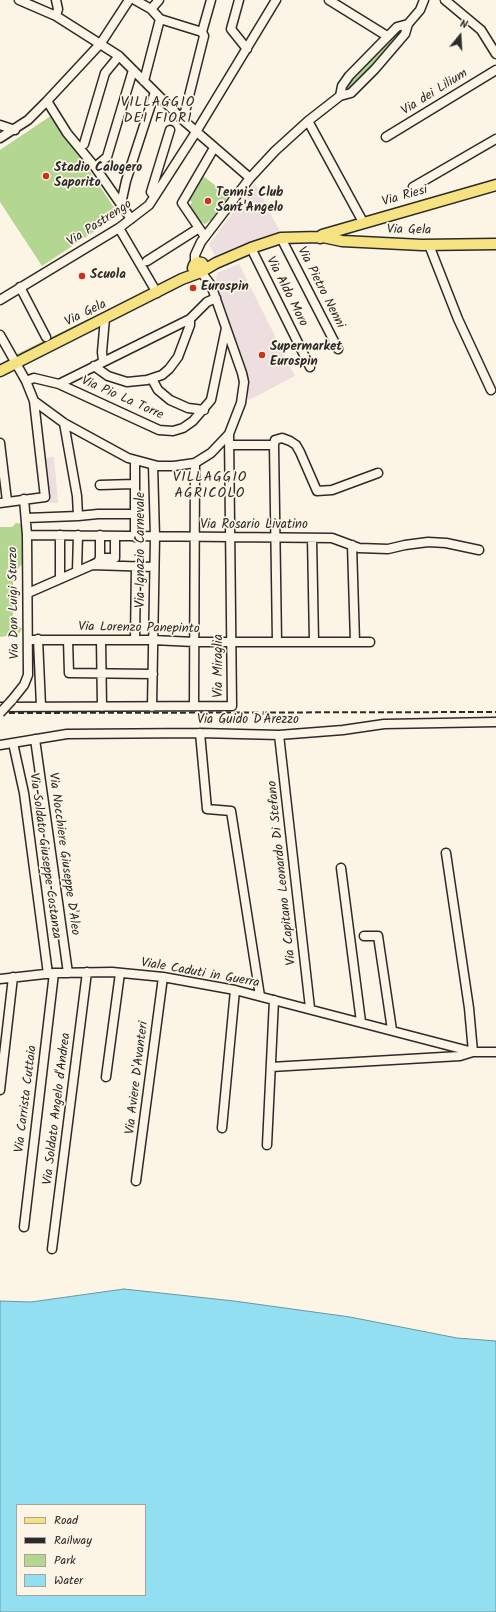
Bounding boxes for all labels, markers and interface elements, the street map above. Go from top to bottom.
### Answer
text: N [458,15,470,34]
north arrow [440,16,480,56]
street label: Via dei Lilium [399,67,471,119]
district label: VILLAGGIO DEI FIORI [121,96,195,128]
place label: Stadio Calogero Saporito [54,161,142,192]
marker: Stadio Calogero Saporito [41,171,51,181]
street label: Via Riesi [381,183,429,211]
place label: Tennis Club Sant'Angelo [216,186,283,217]
marker: Tennis Club Sant'Angelo [203,196,213,206]
street label: Via Pastrengo [65,197,135,251]
street label: Via Gela [387,223,431,239]
street label: Via Pietro Nenni [293,245,347,331]
street label: Via Aldo Moro [262,254,310,330]
place label: Scuola [90,268,126,284]
marker: Scuola [77,271,87,281]
place label: Eurospin [201,280,249,296]
marker: Eurospin [188,283,198,293]
street label: Via Gela [63,297,109,331]
place label: Supermarket Eurospin [270,340,342,371]
marker: Supermarket Eurospin [257,350,267,360]
street label: Via Pio La Torre [79,374,165,424]
district label: VILLAGGIO AGRICOLO [173,471,247,504]
street label: Via Ignazio Carnevale [134,492,150,608]
street label: Via Rosario Livatino [200,518,308,534]
street label: Via Don Luigi Sturzo [6,546,24,660]
street label: Via Lorenzo Panepinto [78,620,200,638]
street label: Via Miraglia [212,634,228,698]
street label: Via Guido D'Arezzo [197,713,299,729]
street label: Via Soldato Giuseppe Costanza [25,772,63,940]
street label: Via Nocchiere Giuseppe D'Aleo [44,772,82,936]
street label: Via Capitano Leonardo Di Stefano [266,780,300,966]
street label: Viale Caduti in Guerra [139,956,261,992]
street label: Via Aviere D'Avanteri [123,1020,153,1136]
street label: Via Soldato Angelo d'Andrea [41,1032,75,1186]
street label: Via Carrista Cuttaia [13,1044,41,1154]
legend [16,1504,146,1596]
text: Road [54,1511,78,1530]
text: Railway [54,1531,92,1550]
text: Park [54,1551,76,1570]
text: Water [54,1571,83,1590]

